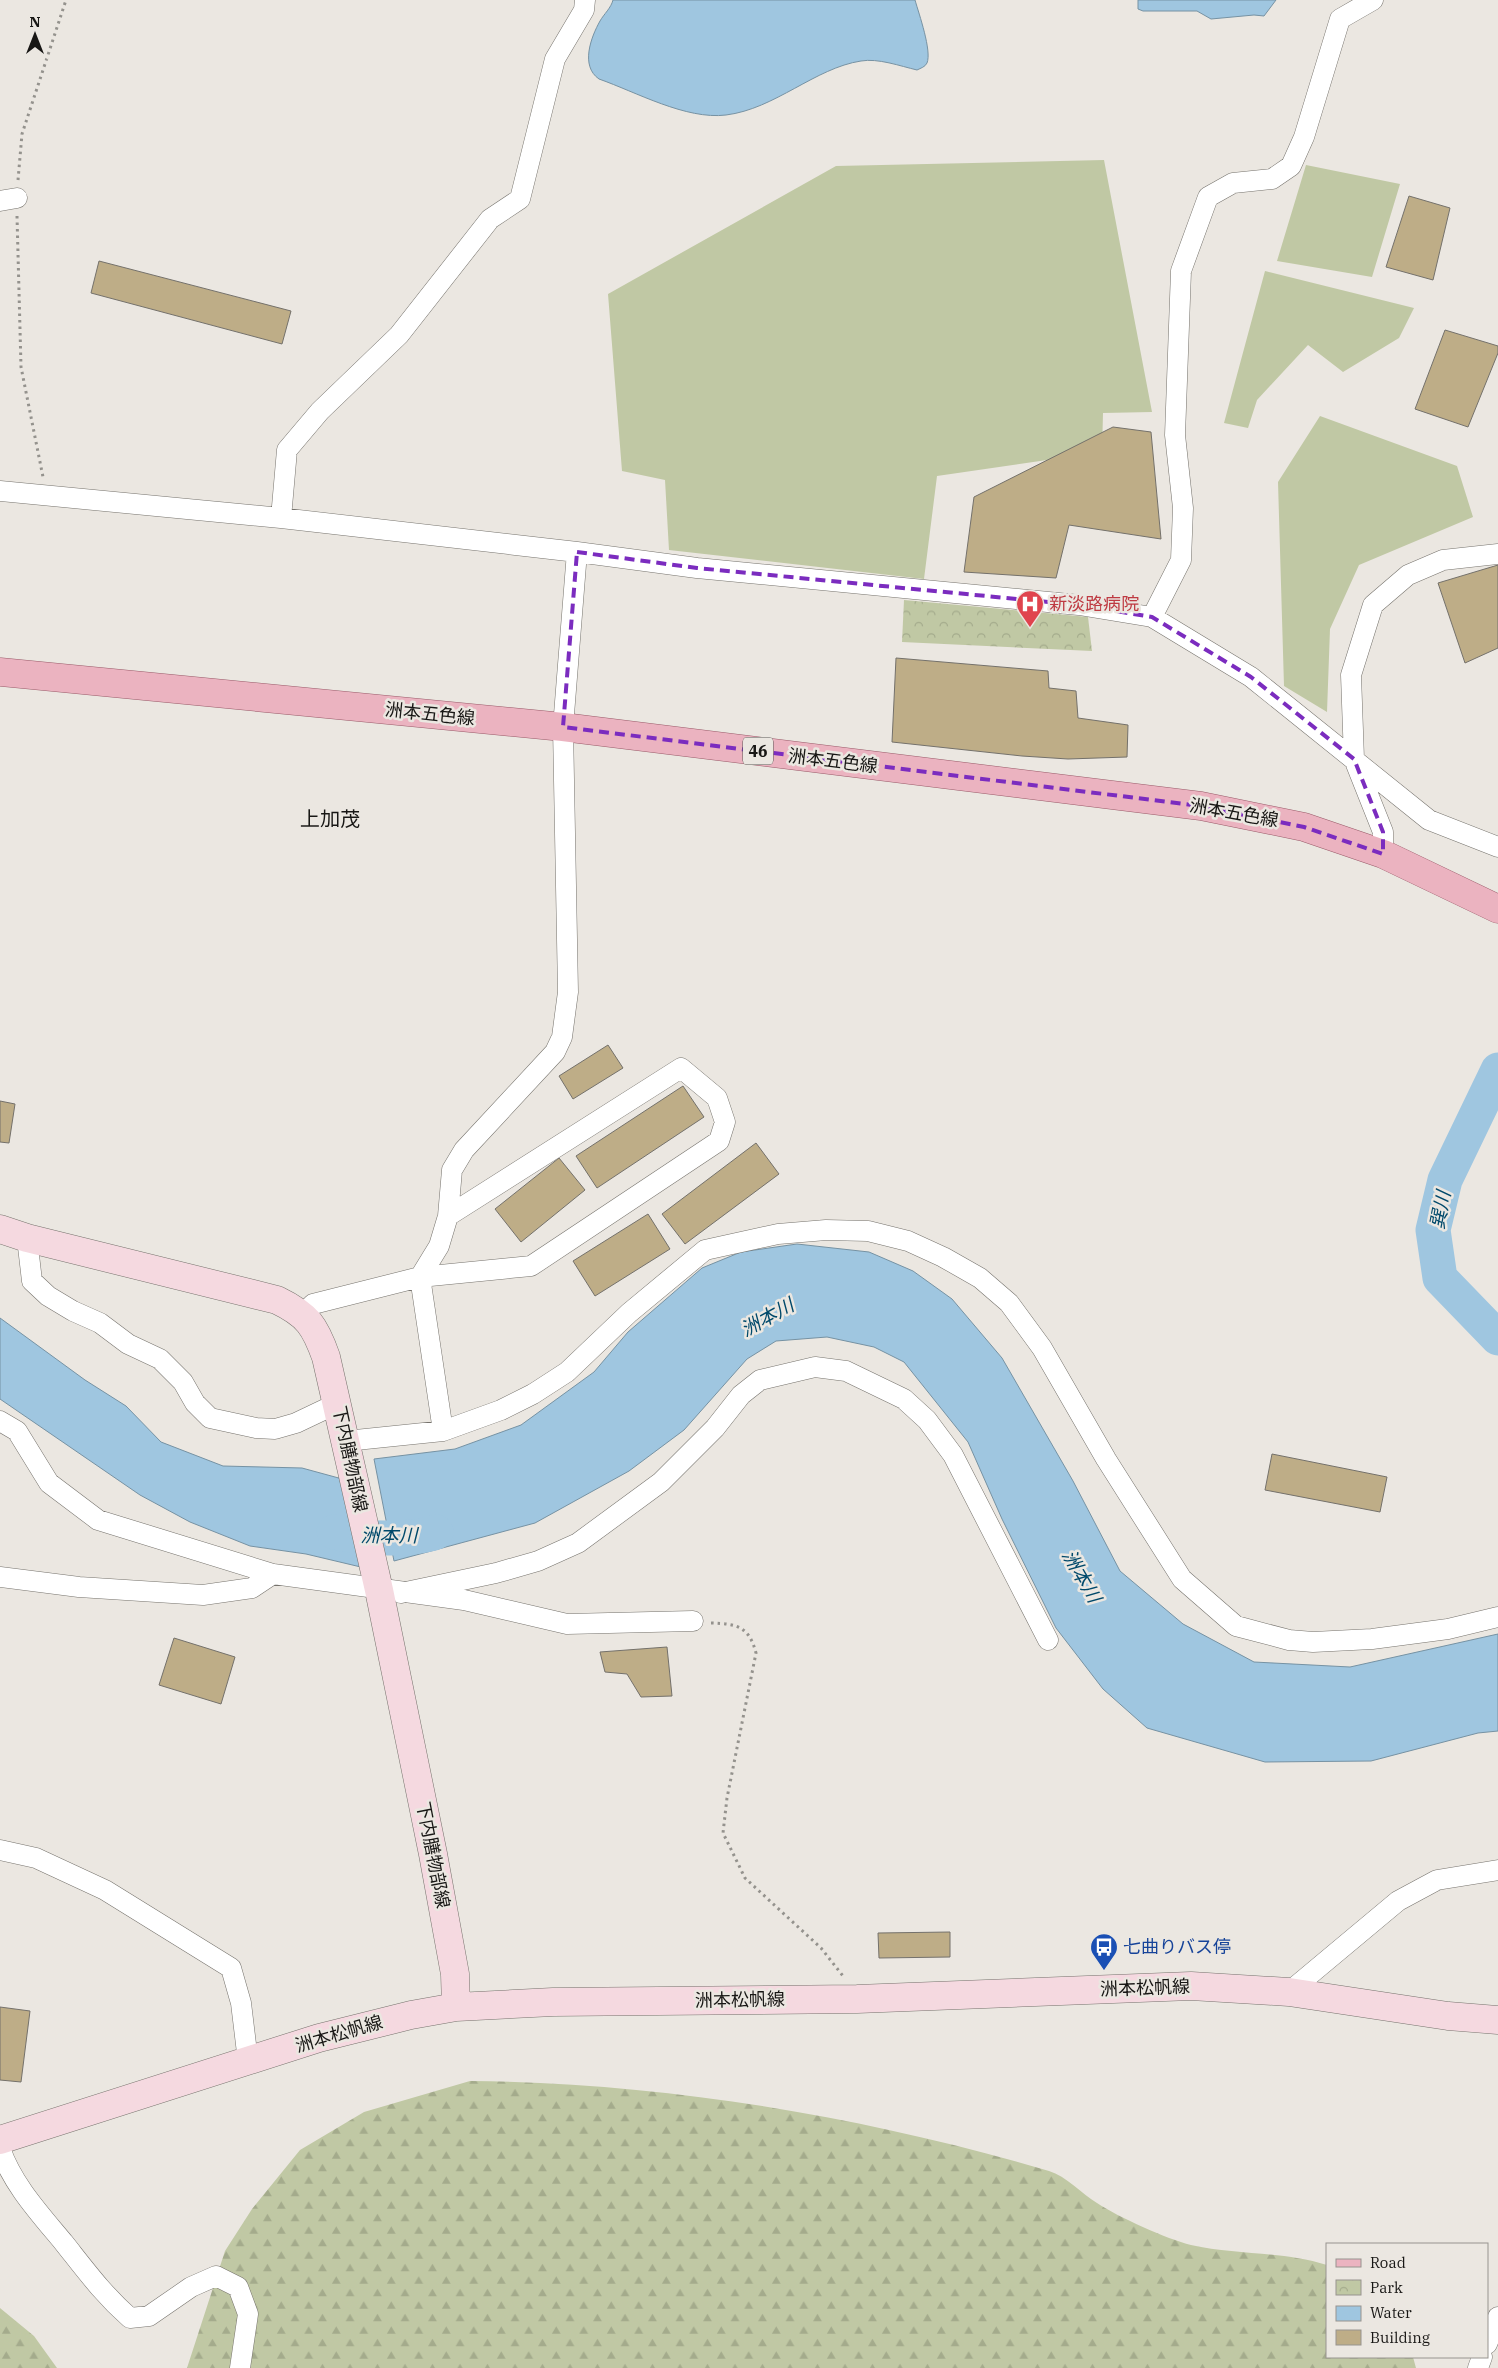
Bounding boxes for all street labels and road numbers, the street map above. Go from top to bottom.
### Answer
street label: 洲本五色線 [384,697,476,730]
road number: 46 [743,738,773,764]
street label: 洲本五色線 [787,744,879,777]
street label: 洲本五色線 [1188,793,1280,832]
street label: 下内膳物部線 [328,1404,373,1514]
street label: 下内膳物部線 [412,1800,455,1910]
street label: 洲本松帆線 [1100,1974,1190,2001]
street label: 洲本松帆線 [695,1987,785,2012]
street label: 洲本松帆線 [292,2010,385,2057]

